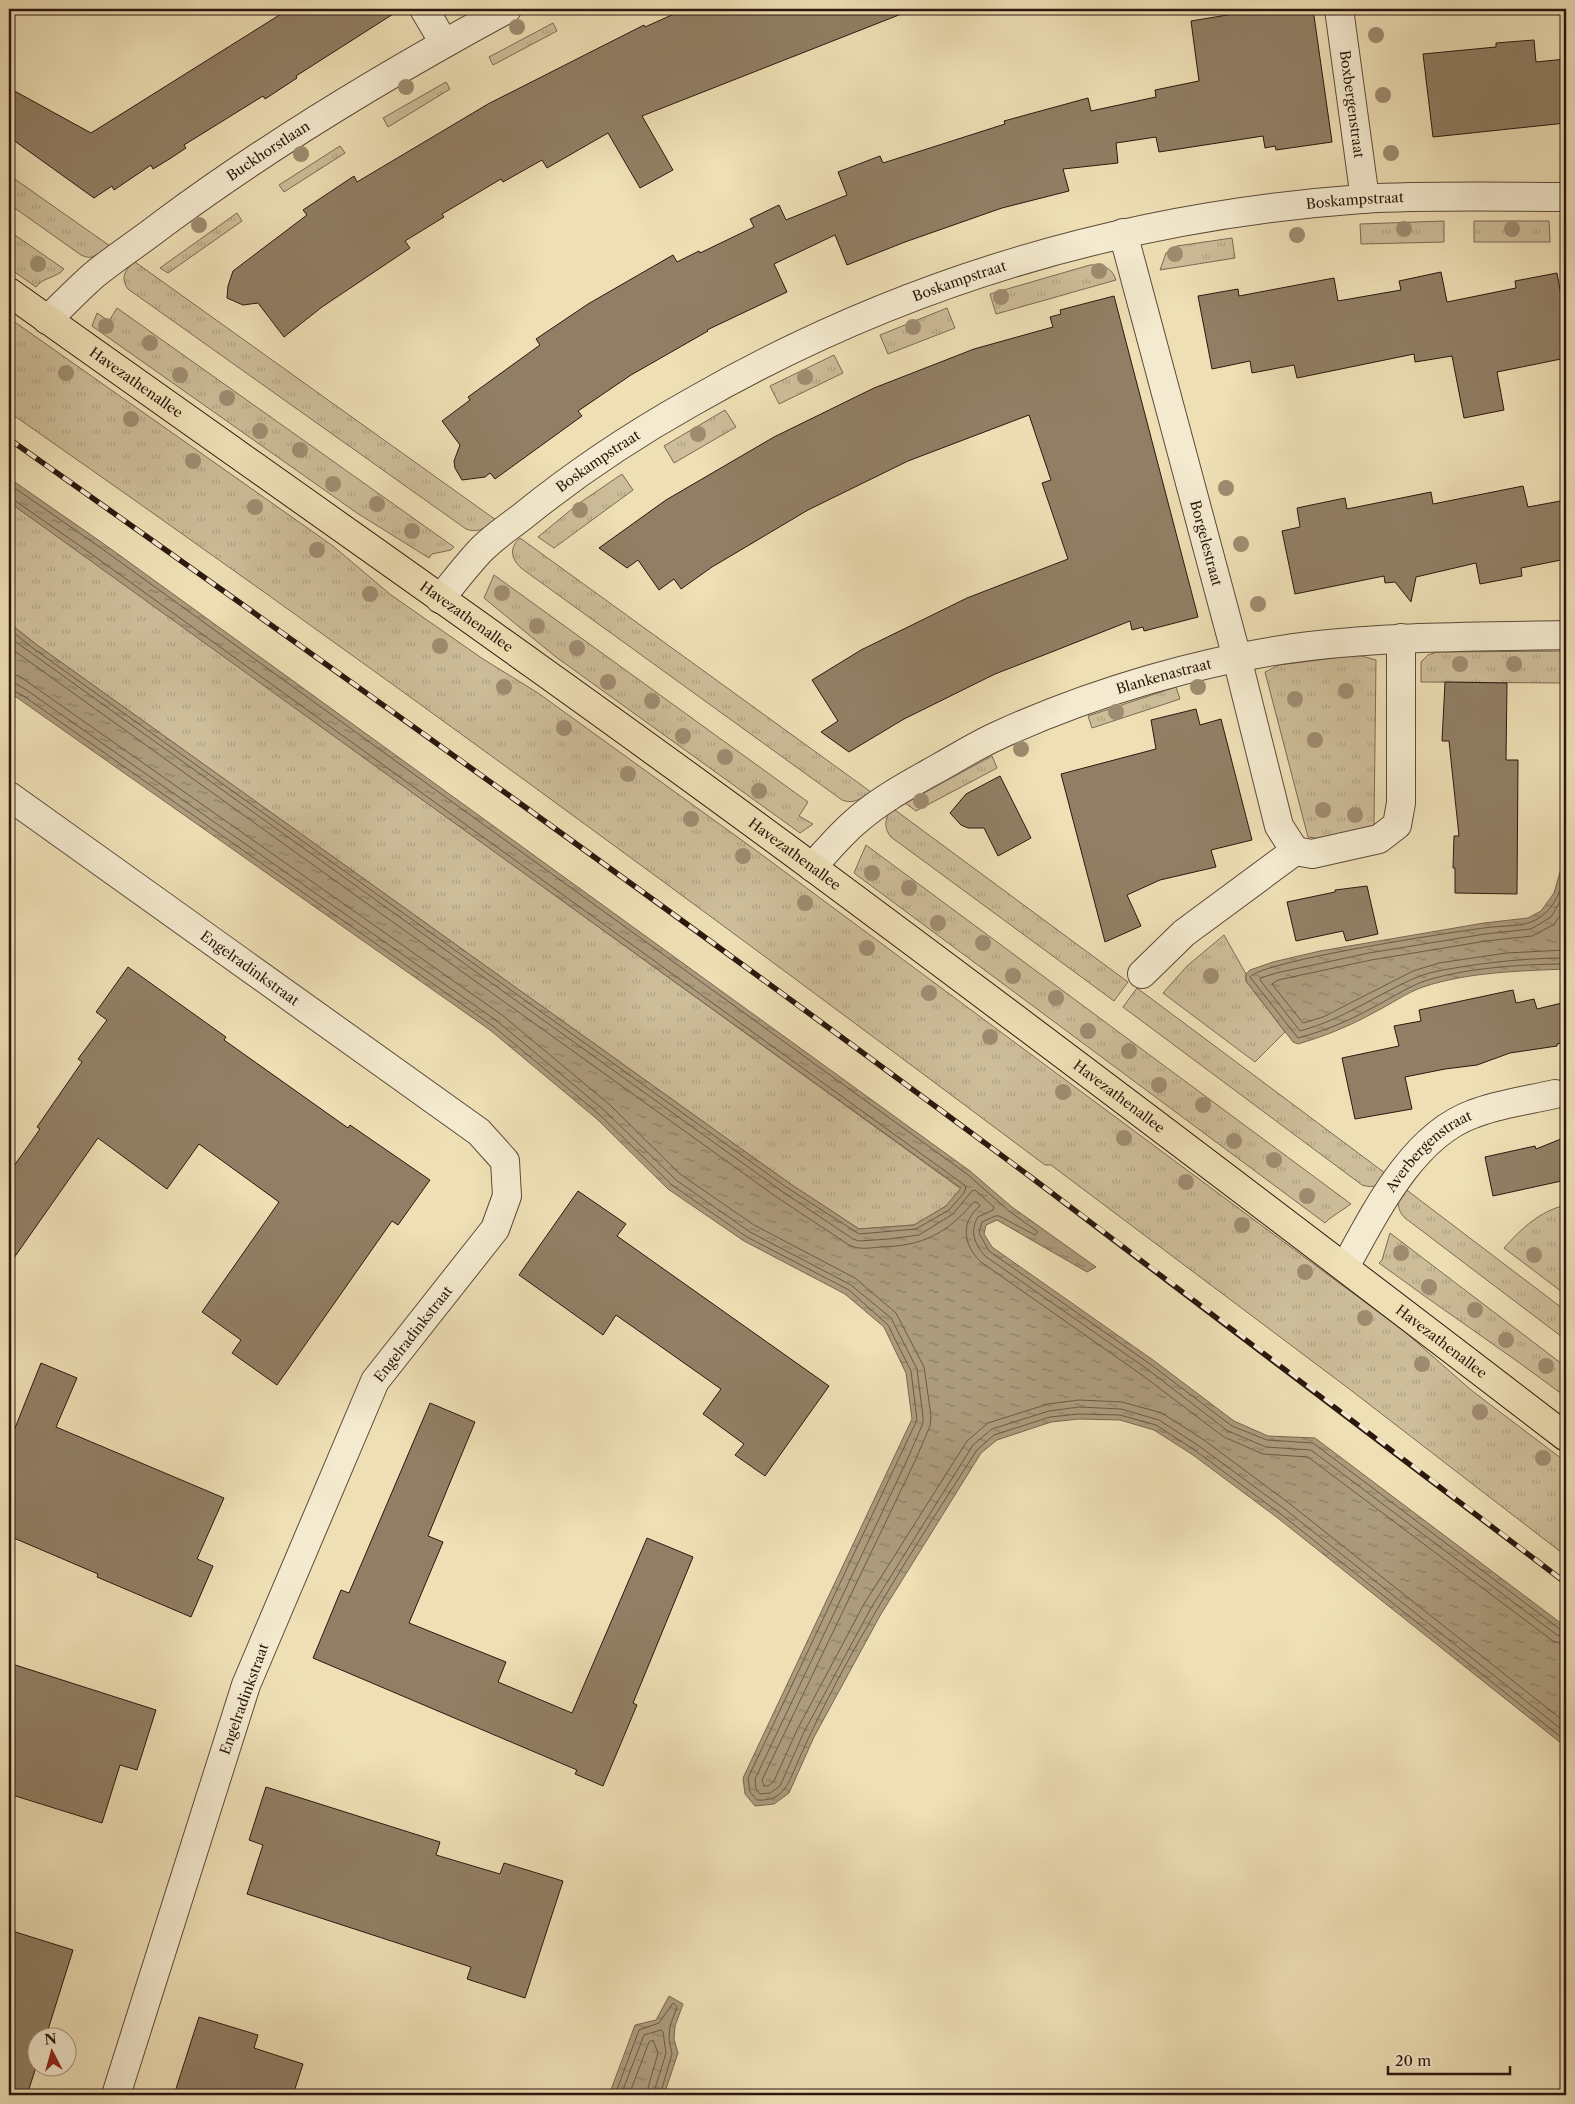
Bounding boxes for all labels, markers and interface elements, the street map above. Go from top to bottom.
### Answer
street label: Boxbergenstraat [1336,49,1368,159]
street label: Buckhorstlaan [223,117,313,185]
street label: Boskampstraat [1305,188,1404,213]
street label: Boskampstraat [910,257,1008,306]
street label: Havezathenallee [86,343,187,422]
street label: Boskampstraat [552,426,643,496]
street label: Borgelestraat [1186,498,1226,588]
street label: Havezathenallee [416,577,517,656]
street label: Blankenastraat [1114,655,1213,698]
street label: Havezathenallee [745,814,844,894]
street label: Engelradinkstraat [197,927,303,1010]
street label: Havezathenallee [1070,1056,1169,1137]
street label: Averbergenstraat [1381,1106,1474,1196]
street label: Engelradinkstraat [370,1282,456,1386]
street label: Havezathenallee [1392,1301,1491,1382]
street label: Engelradinkstraat [216,1641,272,1757]
north arrow [28,2026,78,2076]
text: N [44,2029,58,2049]
scale bar [1388,2044,1510,2076]
text: 20 m [1395,2051,1431,2070]

